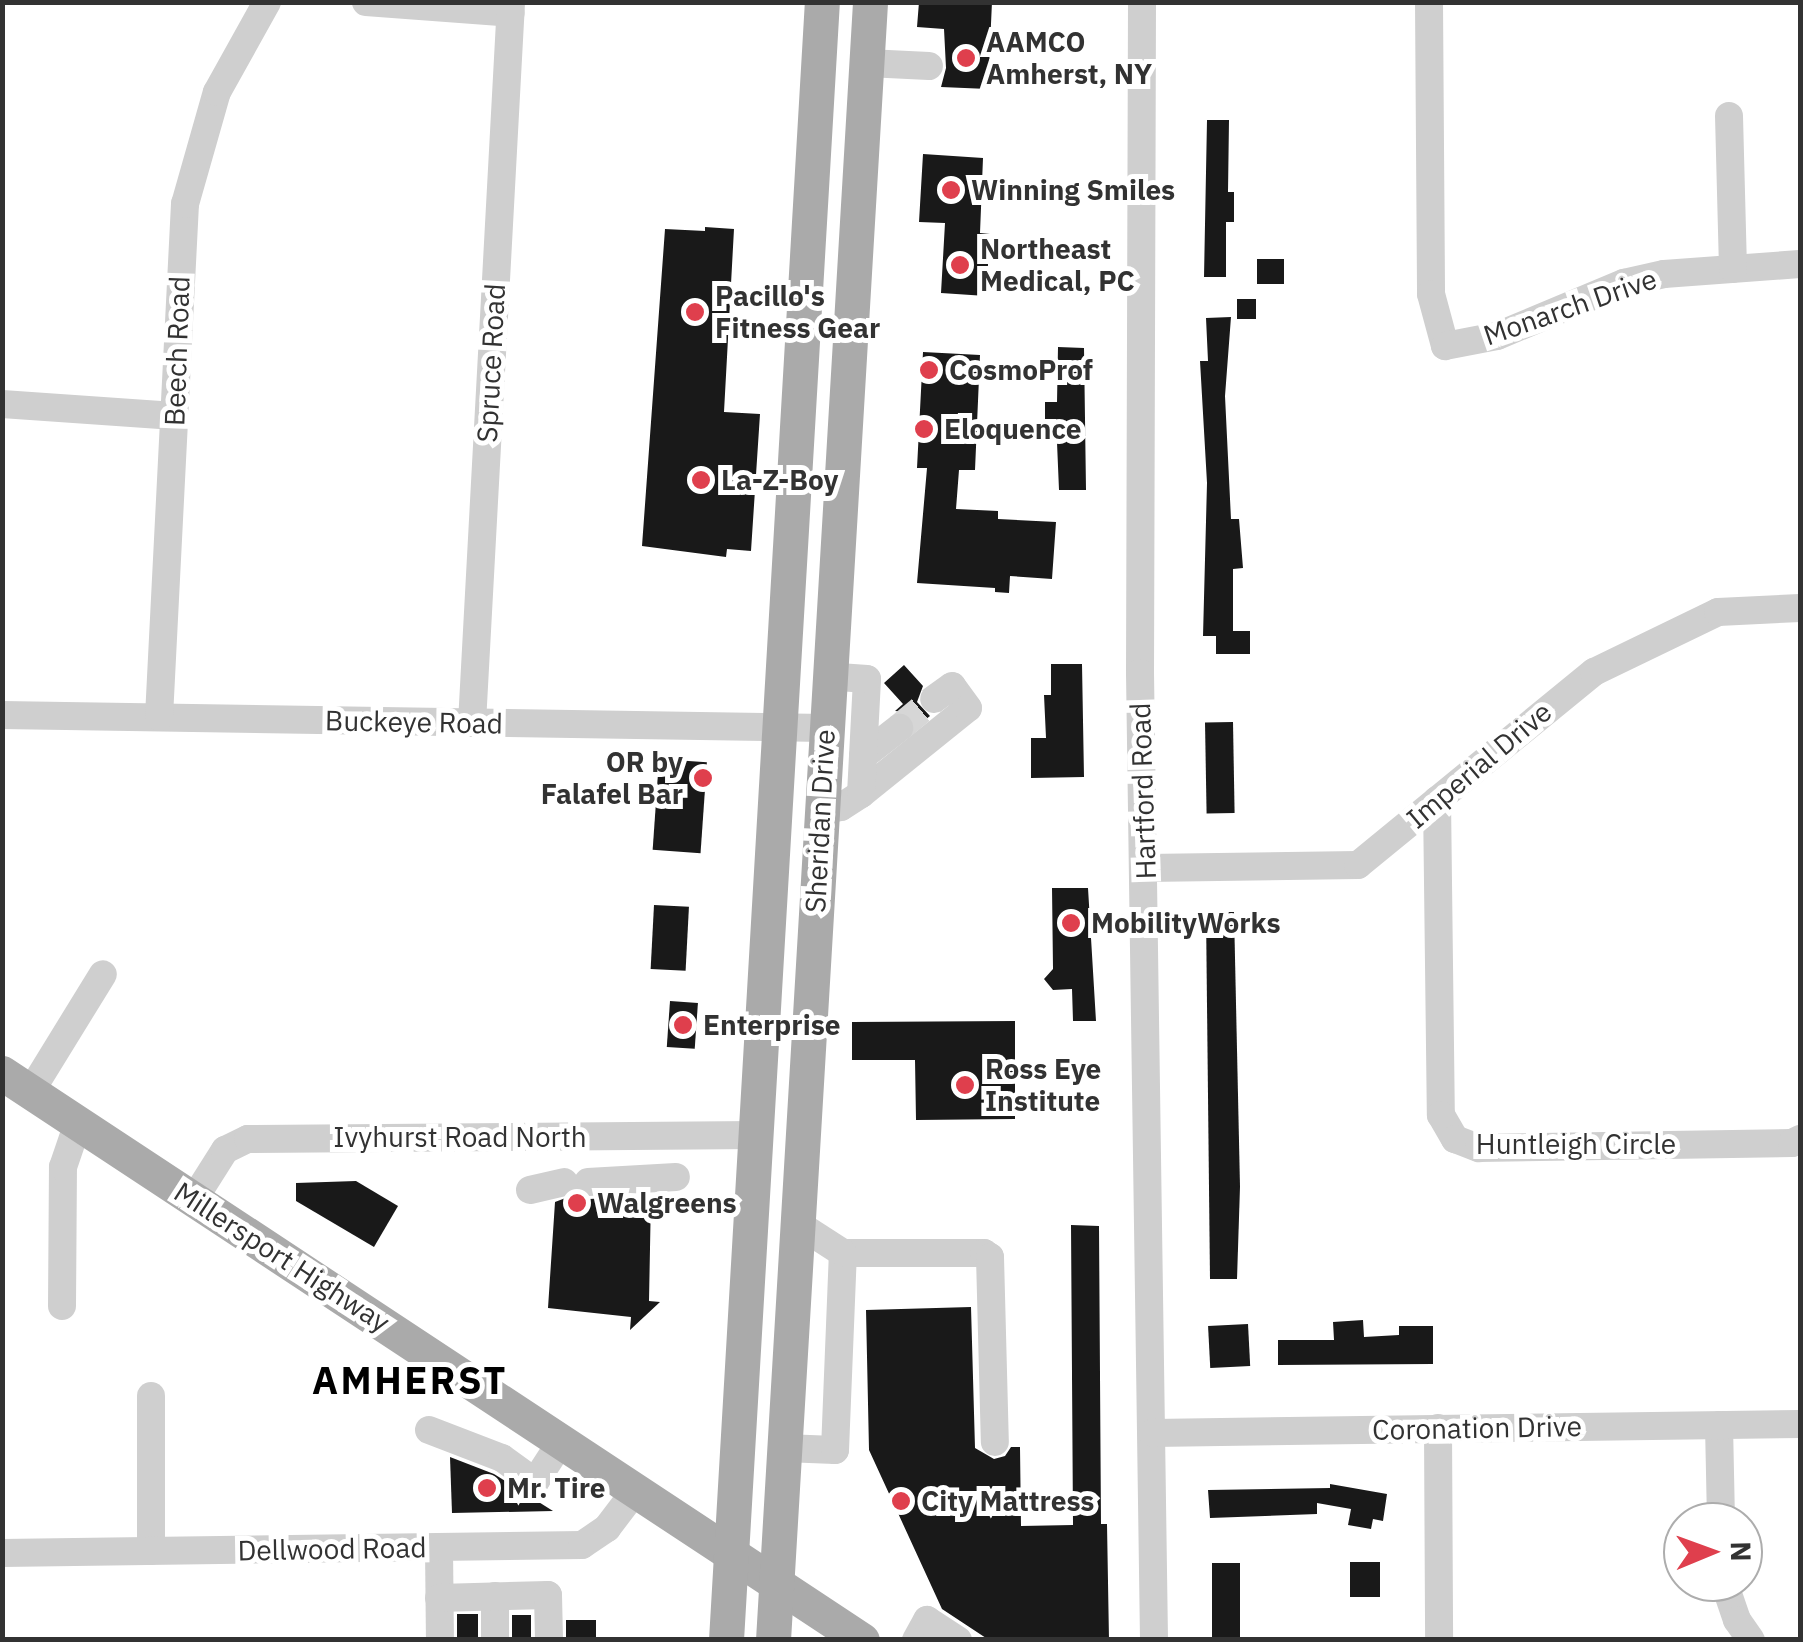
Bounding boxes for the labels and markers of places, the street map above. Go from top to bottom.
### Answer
place label: AAMCO Amherst, NY [986,25,1152,91]
marker: AAMCO Amherst, NY [955,47,977,69]
place label: Winning Smiles [971,173,1175,207]
marker: Winning Smiles [940,179,962,201]
place label: Northeast Medical, PC [980,232,1135,298]
marker: Northeast Medical, PC [949,254,971,276]
place label: Pacillo's Fitness Gear [715,279,880,345]
marker: Pacillo's Fitness Gear [684,301,706,323]
place label: CosmoProf [949,353,1093,387]
marker: CosmoProf [918,359,940,381]
place label: Eloquence [944,412,1081,446]
marker: Eloquence [913,418,935,440]
place label: La-Z-Boy [721,463,838,497]
marker: La-Z-Boy [690,469,712,491]
place label: OR by Falafel Bar [541,745,683,811]
marker: OR by Falafel Bar [692,767,714,789]
place label: MobilityWorks [1091,906,1281,940]
marker: MobilityWorks [1060,912,1082,934]
place label: Enterprise [703,1008,841,1042]
marker: Enterprise [672,1014,694,1036]
place label: Ross Eye Institute [985,1052,1101,1118]
marker: Ross Eye Institute [954,1074,976,1096]
place label: Walgreens [597,1186,737,1220]
marker: Walgreens [566,1192,588,1214]
place label: Mr. Tire [507,1471,606,1505]
marker: Mr. Tire [476,1477,498,1499]
place label: City Mattress [921,1484,1094,1518]
marker: City Mattress [890,1490,912,1512]

